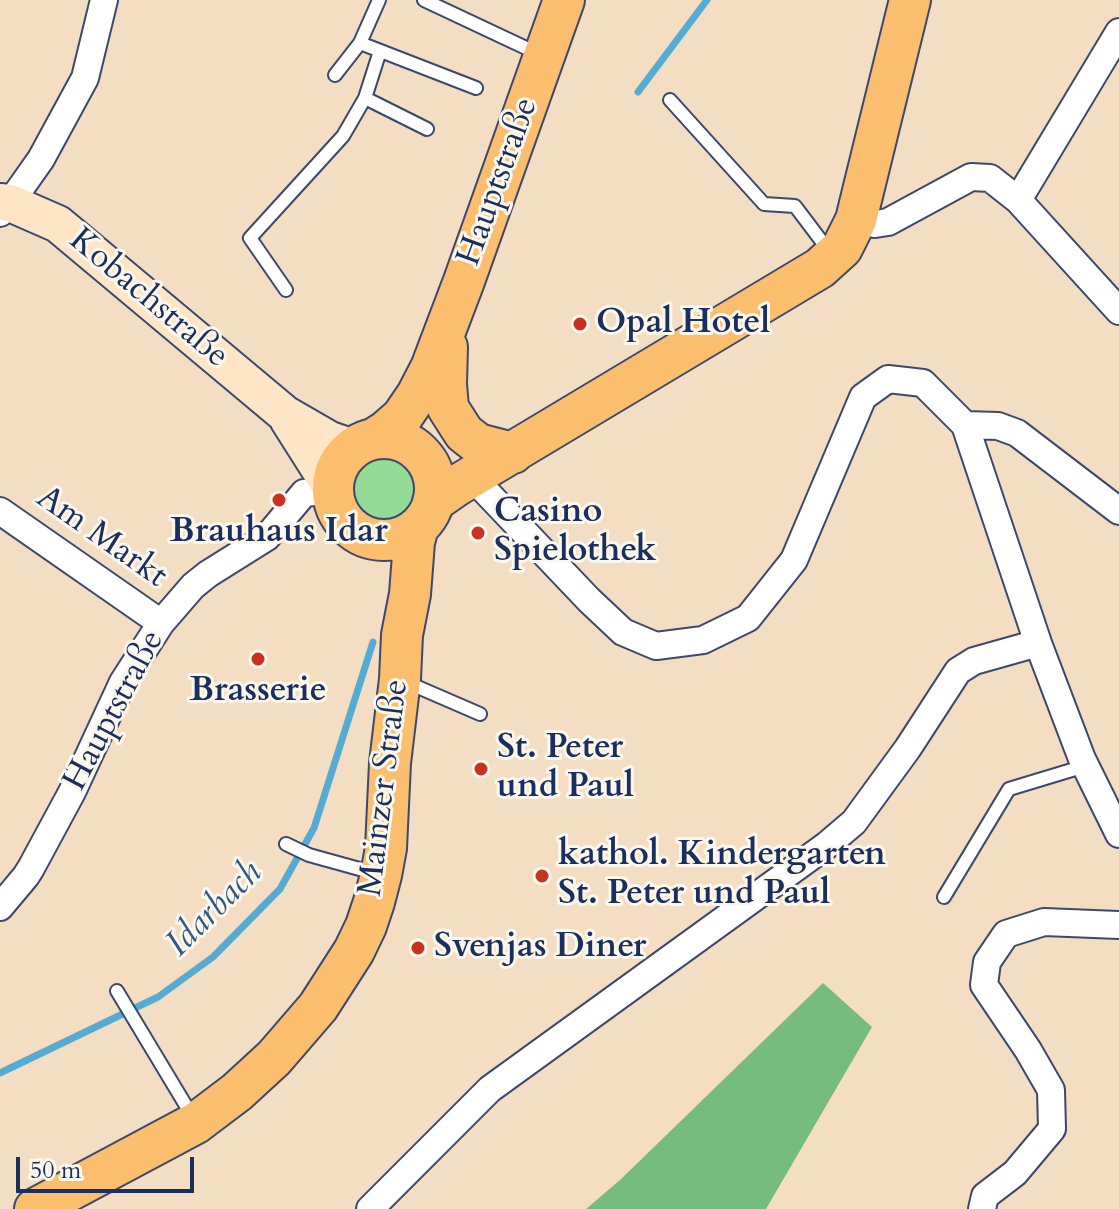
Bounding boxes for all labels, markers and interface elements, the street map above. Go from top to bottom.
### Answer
street label: Hauptstraße [450,93,548,271]
street label: Kobachstraße [60,220,236,378]
place label: Opal Hotel [596,304,770,344]
marker: Opal Hotel [571,315,589,333]
street label: Am Markt [28,478,174,598]
marker: Brauhaus Idar [270,491,288,509]
place label: Casino Spielothek [494,493,657,572]
place label: Brauhaus Idar [170,513,388,553]
marker: Casino Spielothek [469,524,487,542]
street label: Hauptstraße [56,624,174,798]
marker: Brasserie [249,650,267,668]
place label: Brasserie [189,672,327,712]
street label: Mainzer Straße [351,677,419,899]
place label: St. Peter und Paul [497,729,634,808]
marker: St. Peter und Paul [472,760,490,778]
place label: kathol. Kindergarten St. Peter und Paul [558,836,886,916]
water label: Idarbach [158,853,272,967]
marker: kathol. Kindergarten St. Peter und Paul [533,867,551,885]
place label: Svenjas Diner [434,928,646,968]
marker: Svenjas Diner [409,939,427,957]
scale bar [20,1141,198,1191]
text: 50 m [30,1154,81,1187]

